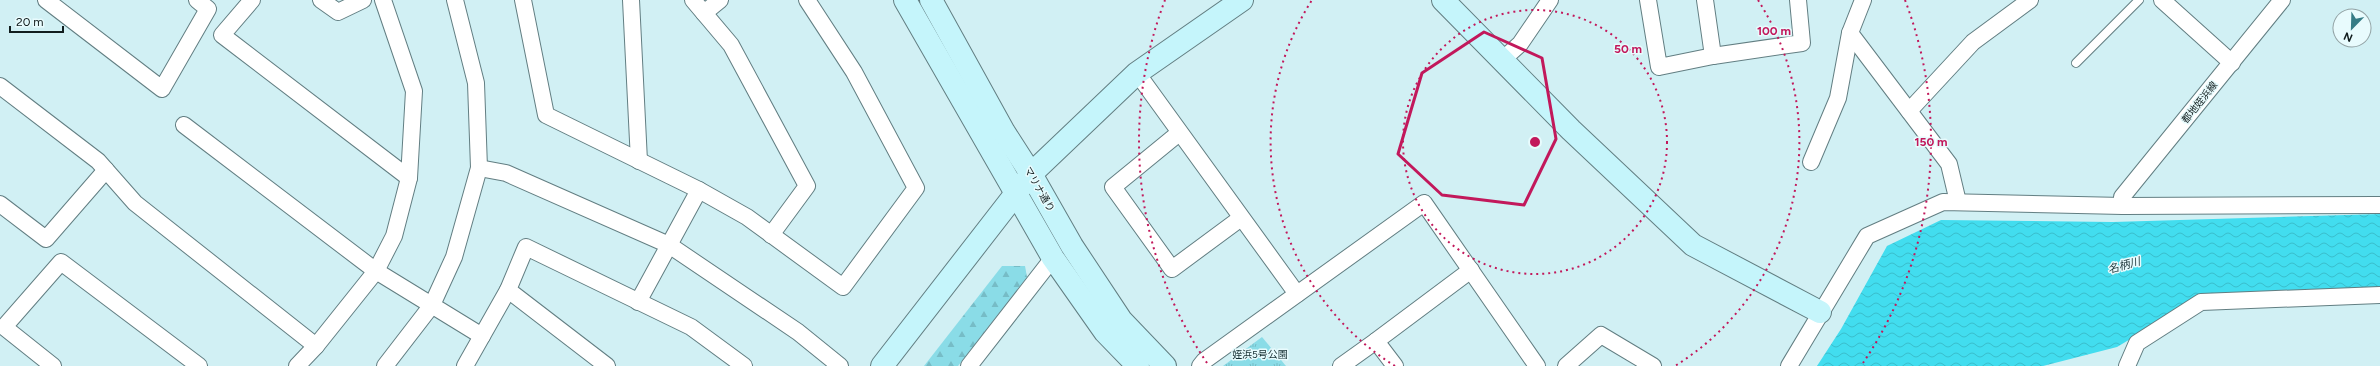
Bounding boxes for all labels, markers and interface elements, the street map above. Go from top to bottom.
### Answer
scale bar [10,8,63,34]
north arrow [2332,8,2372,48]
text: 20 m [16,15,44,29]
text: 100 m [1757,24,1791,38]
text: N [2342,29,2355,44]
text: 50 m [1614,42,1642,56]
street label: 都地姪浜線 [2179,79,2220,126]
centre of rings [1528,135,1542,149]
text: 150 m [1914,135,1948,149]
street label: マリナ通り [1021,164,1058,214]
water label: 名柄川 [2107,255,2143,276]
park label: 姪浜5号公園 [1232,348,1288,361]

